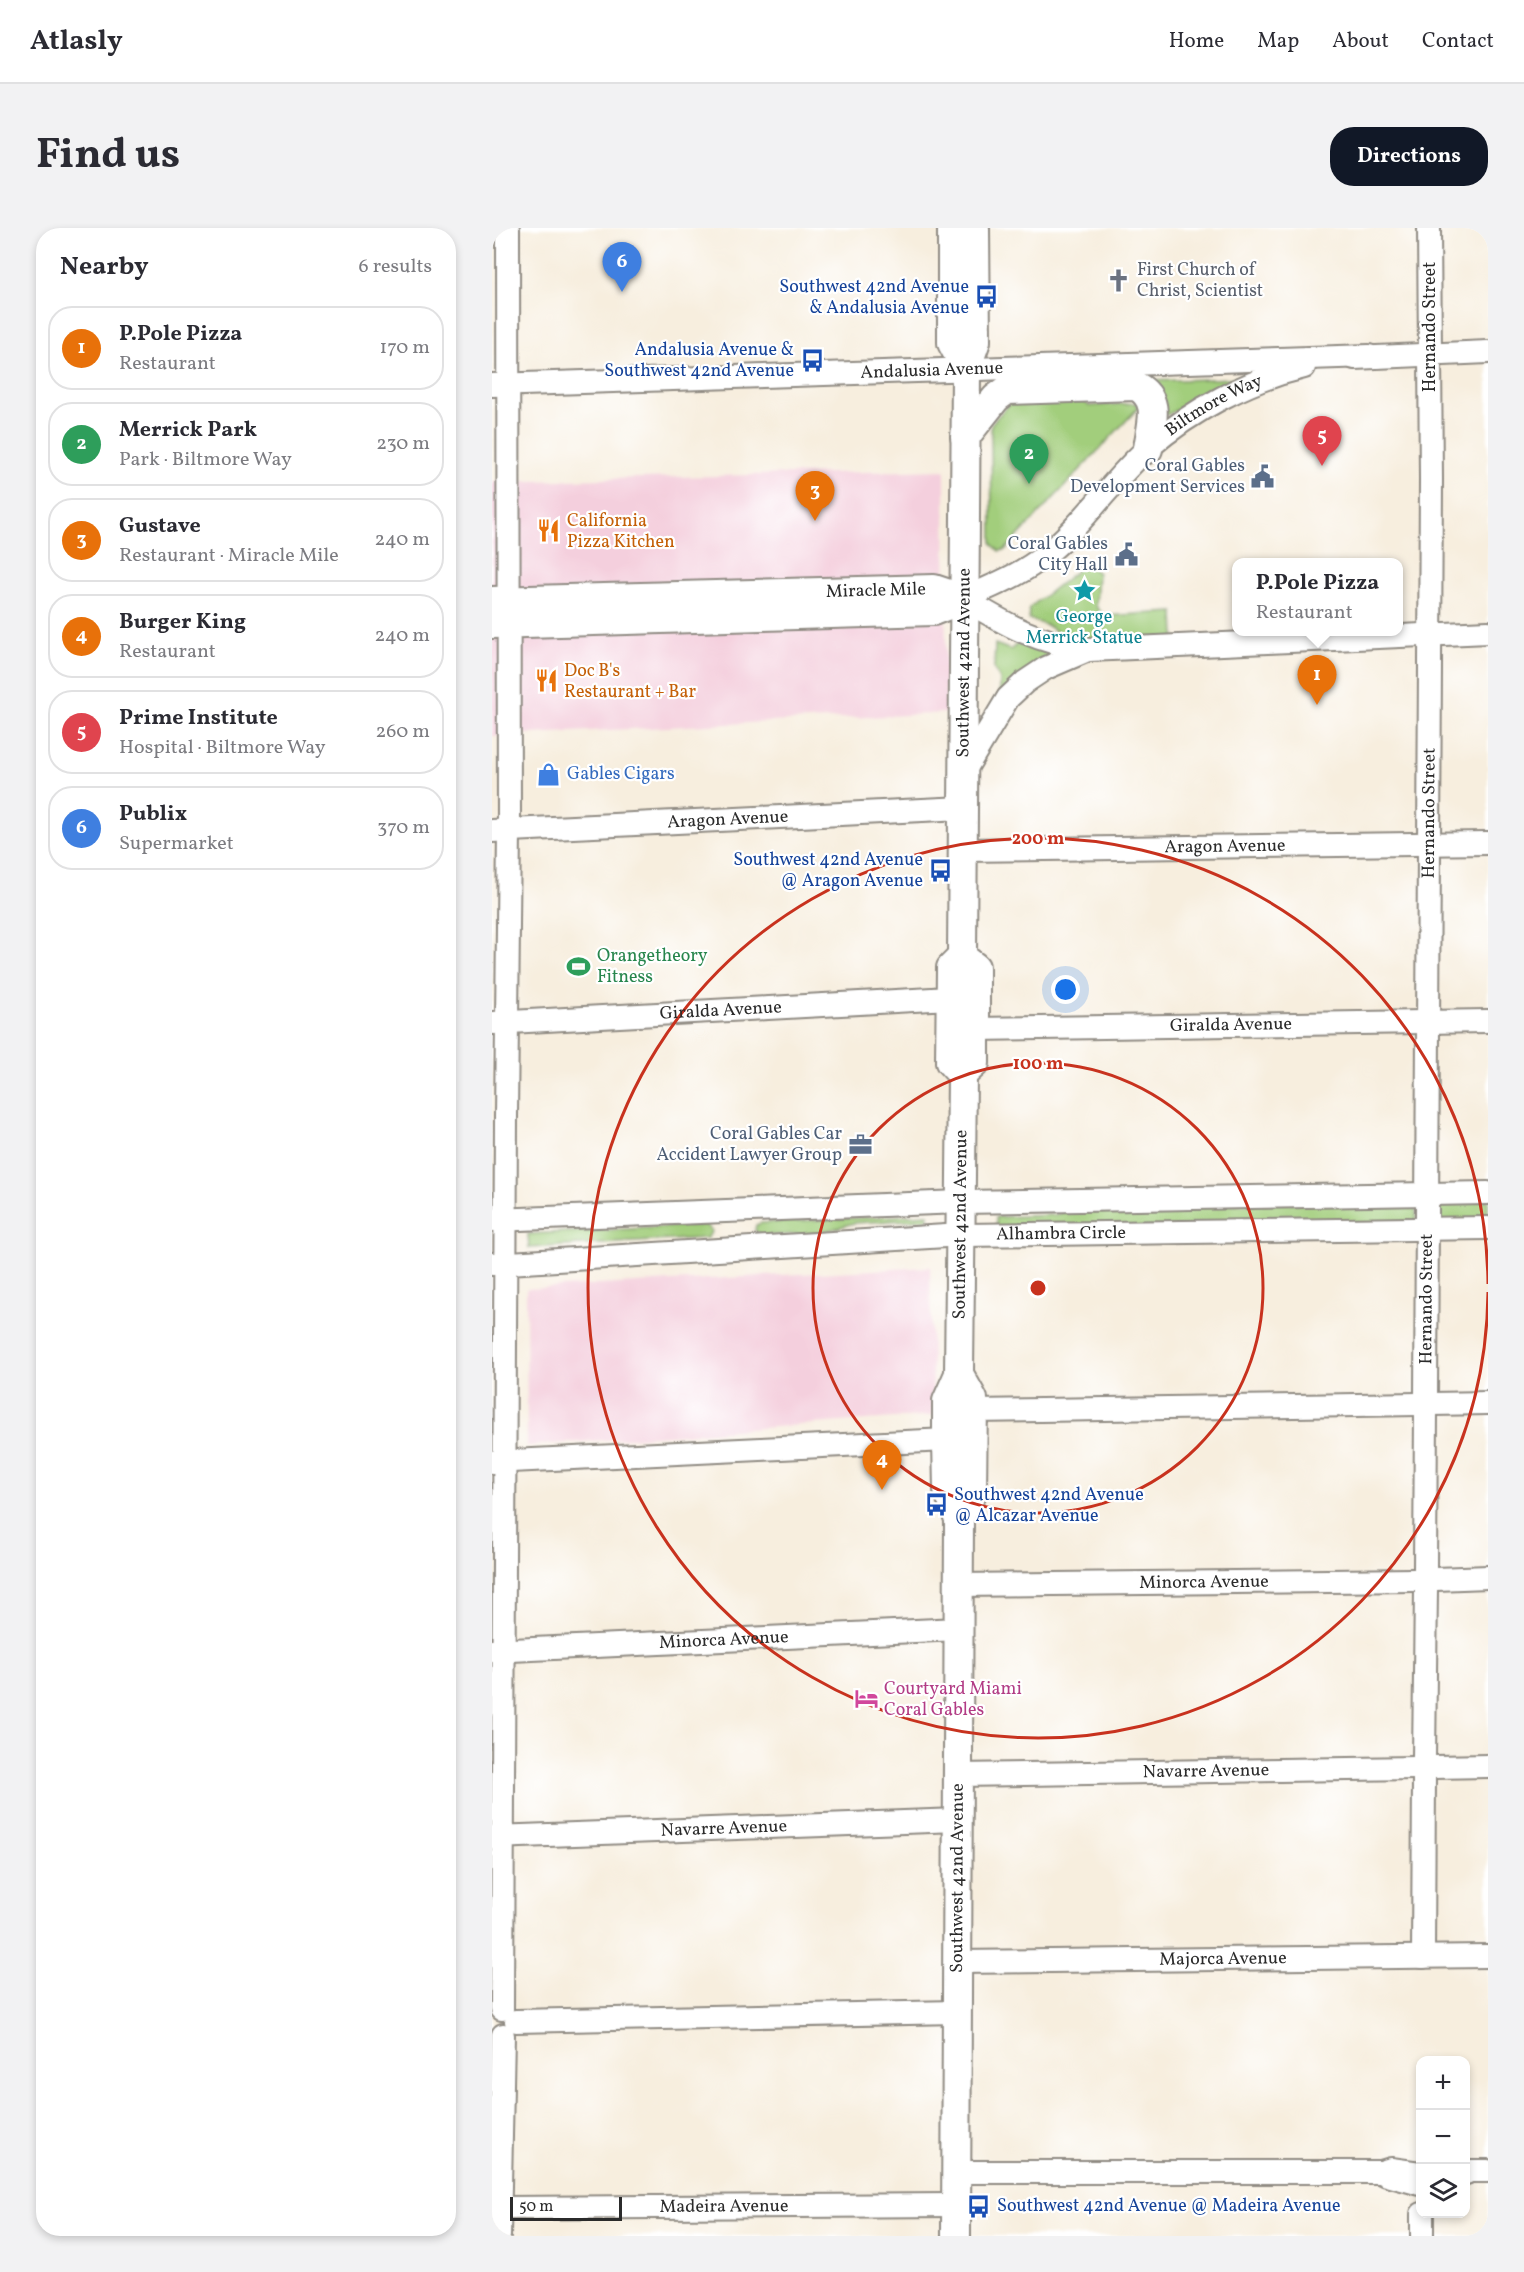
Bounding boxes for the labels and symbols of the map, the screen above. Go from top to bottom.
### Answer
pin: 6 [602,242,642,292]
place label: First Church of Christ, Scientist [1137,258,1263,304]
street label: Hernando Street [1418,262,1443,392]
church icon: First Church of Christ, Scientist [1106,267,1132,293]
place label: Southwest 42nd Avenue & Andalusia Avenue [779,275,969,321]
bus stop icon: Southwest 42nd Avenue & Andalusia Avenue [974,284,1000,310]
place label: Andalusia Avenue & Southwest 42nd Avenue [604,338,794,384]
bus stop icon: Andalusia Avenue & Southwest 42nd Avenue [799,347,825,373]
street label: Andalusia Avenue [860,356,1004,385]
street label: Biltmore Way [1160,368,1266,442]
pin: 5 [1302,416,1342,466]
pin: 2 [1010,434,1048,484]
place label: Coral Gables Development Services [1070,454,1245,500]
public building icon: Coral Gables Development Services [1250,463,1276,489]
pin: 3 [796,472,834,521]
place label: California Pizza Kitchen [567,509,675,555]
restaurant icon: California Pizza Kitchen [536,518,562,544]
place label: Coral Gables City Hall [1008,532,1108,578]
public building icon: Coral Gables City Hall [1113,541,1139,567]
street label: Southwest 42nd Avenue [951,568,977,758]
street label: Miracle Mile [826,577,926,604]
place icon: George Merrick Statue [1071,578,1097,604]
place label: George Merrick Statue [1026,605,1142,651]
pin: 1 [1298,656,1336,705]
place label: Doc B's Restaurant + Bar [564,659,696,705]
restaurant icon: Doc B's Restaurant + Bar [533,668,559,694]
street label: Hernando Street [1416,748,1442,878]
shop icon: Gables Cigars [536,761,562,787]
place label: Gables Cigars [567,762,675,787]
street label: Aragon Avenue [667,804,789,835]
text: 200 m [1012,827,1064,852]
street label: Aragon Avenue [1164,833,1286,860]
place label: Southwest 42nd Avenue @ Aragon Avenue [733,848,923,894]
bus stop icon: Southwest 42nd Avenue @ Aragon Avenue [928,857,954,883]
place label: Orangetheory Fitness [597,944,708,990]
sports icon: Orangetheory Fitness [566,953,592,979]
your location [1051,975,1080,1004]
street label: Giralda Avenue [659,995,782,1026]
street label: Giralda Avenue [1170,1012,1292,1038]
text: 100 m [1013,1052,1063,1077]
place label: Coral Gables Car Accident Lawyer Group [656,1122,842,1168]
street label: Southwest 42nd Avenue [947,1130,974,1320]
office icon: Coral Gables Car Accident Lawyer Group [847,1131,873,1157]
street label: Alhambra Circle [996,1220,1126,1247]
street label: Hernando Street [1414,1234,1439,1364]
centre of rings [1028,1278,1048,1298]
pin: 4 [862,1440,902,1490]
place label: Southwest 42nd Avenue @ Alcazar Avenue [954,1483,1144,1529]
bus stop icon: Southwest 42nd Avenue @ Alcazar Avenue [923,1492,949,1518]
street label: Minorca Avenue [1139,1569,1269,1596]
street label: Minorca Avenue [658,1625,789,1656]
place label: Courtyard Miami Coral Gables [884,1677,1022,1723]
hotel icon: Courtyard Miami Coral Gables [853,1686,879,1712]
street label: Navarre Avenue [1143,1758,1269,1785]
street label: Southwest 42nd Avenue [945,1783,970,1973]
street label: Navarre Avenue [660,1814,787,1843]
street label: Majorca Avenue [1159,1946,1287,1972]
bus stop icon: Southwest 42nd Avenue @ Madeira Avenue [966,2193,992,2219]
scale bar [510,2194,622,2222]
street label: Madeira Avenue [659,2194,789,2219]
place label: Southwest 42nd Avenue @ Madeira Avenue [997,2194,1341,2219]

